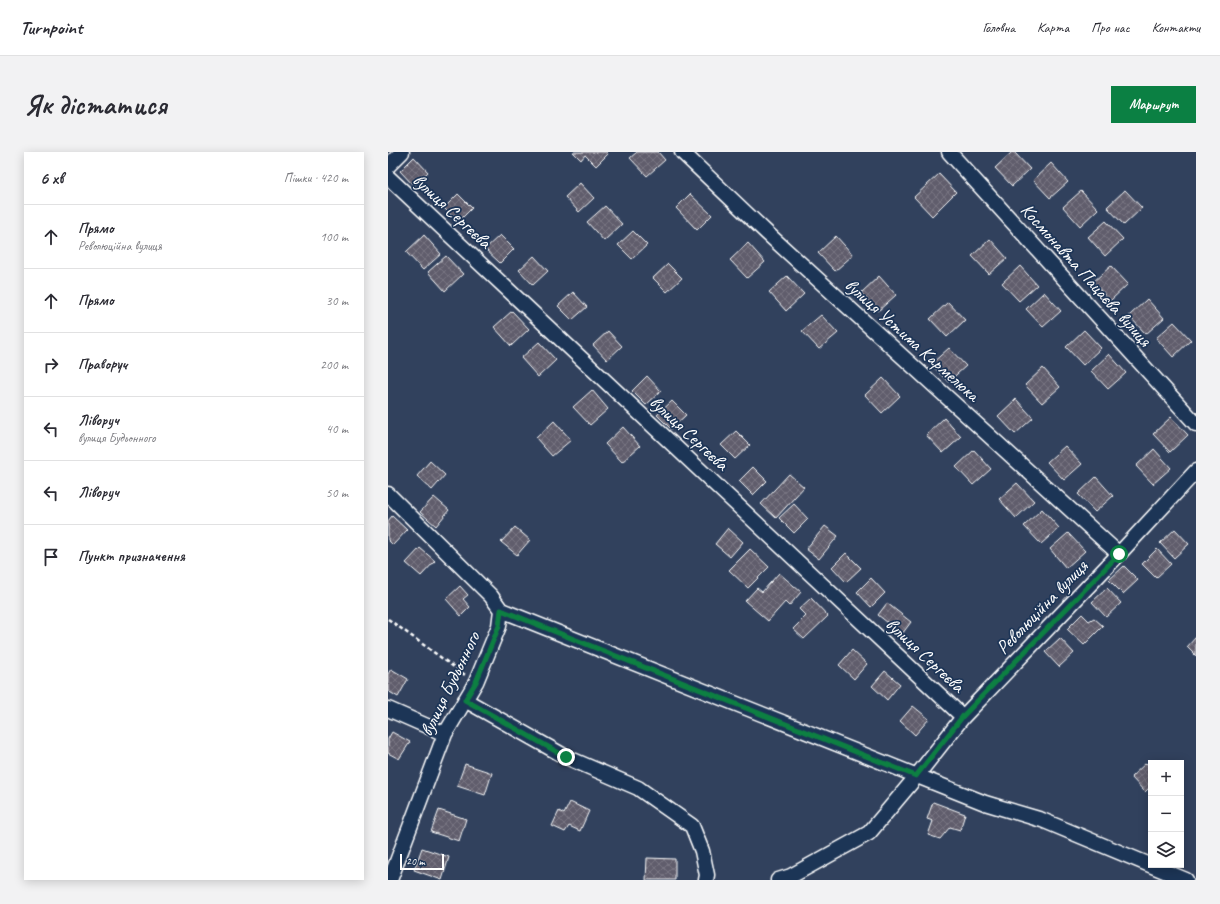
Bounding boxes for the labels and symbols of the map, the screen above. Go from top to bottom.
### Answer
street label: вулиця Сергєєва [407,168,498,255]
street label: Космонавта Пацаєва вулиця [1015,198,1157,352]
street label: вулиця Устима Кармелюка [840,273,986,408]
street label: вулиця Сергєєва [644,390,735,477]
route start [1110,545,1128,563]
street label: Революційна вулиця [991,554,1094,659]
street label: вулиця Сергєєва [880,612,971,699]
street label: вулиця Будьонного [414,627,486,740]
route end [557,748,575,766]
scale bar [400,852,444,871]

